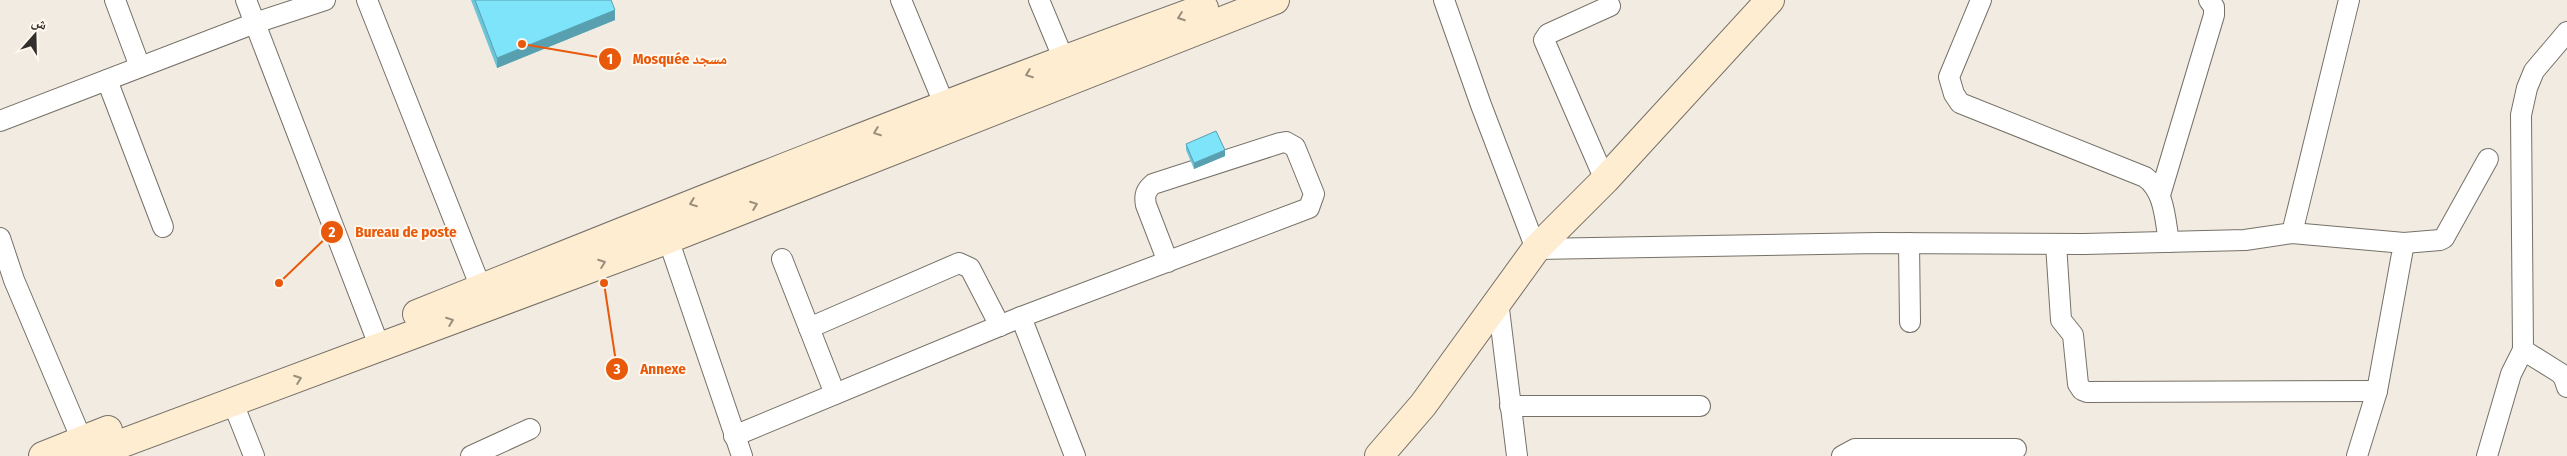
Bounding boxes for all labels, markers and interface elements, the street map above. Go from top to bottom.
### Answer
north arrow [10,10,60,60]
one-way arrow [1177,11,1186,21]
text: ش [29,13,49,34]
callout: Mosquée مسجد [598,44,737,74]
text: 1 [607,50,613,68]
text: Mosquée مسجد [633,50,727,68]
one-way arrow [1025,67,1034,78]
one-way arrow [874,126,882,136]
one-way arrow [689,197,698,207]
one-way arrow [749,201,757,211]
callout: Bureau de poste [320,217,466,247]
text: 2 [328,223,336,241]
text: Bureau de poste [355,223,457,241]
one-way arrow [597,259,606,269]
one-way arrow [445,317,454,327]
callout: Annexe [605,354,696,384]
text: 3 [612,360,621,378]
text: Annexe [639,360,686,378]
one-way arrow [293,374,302,385]

